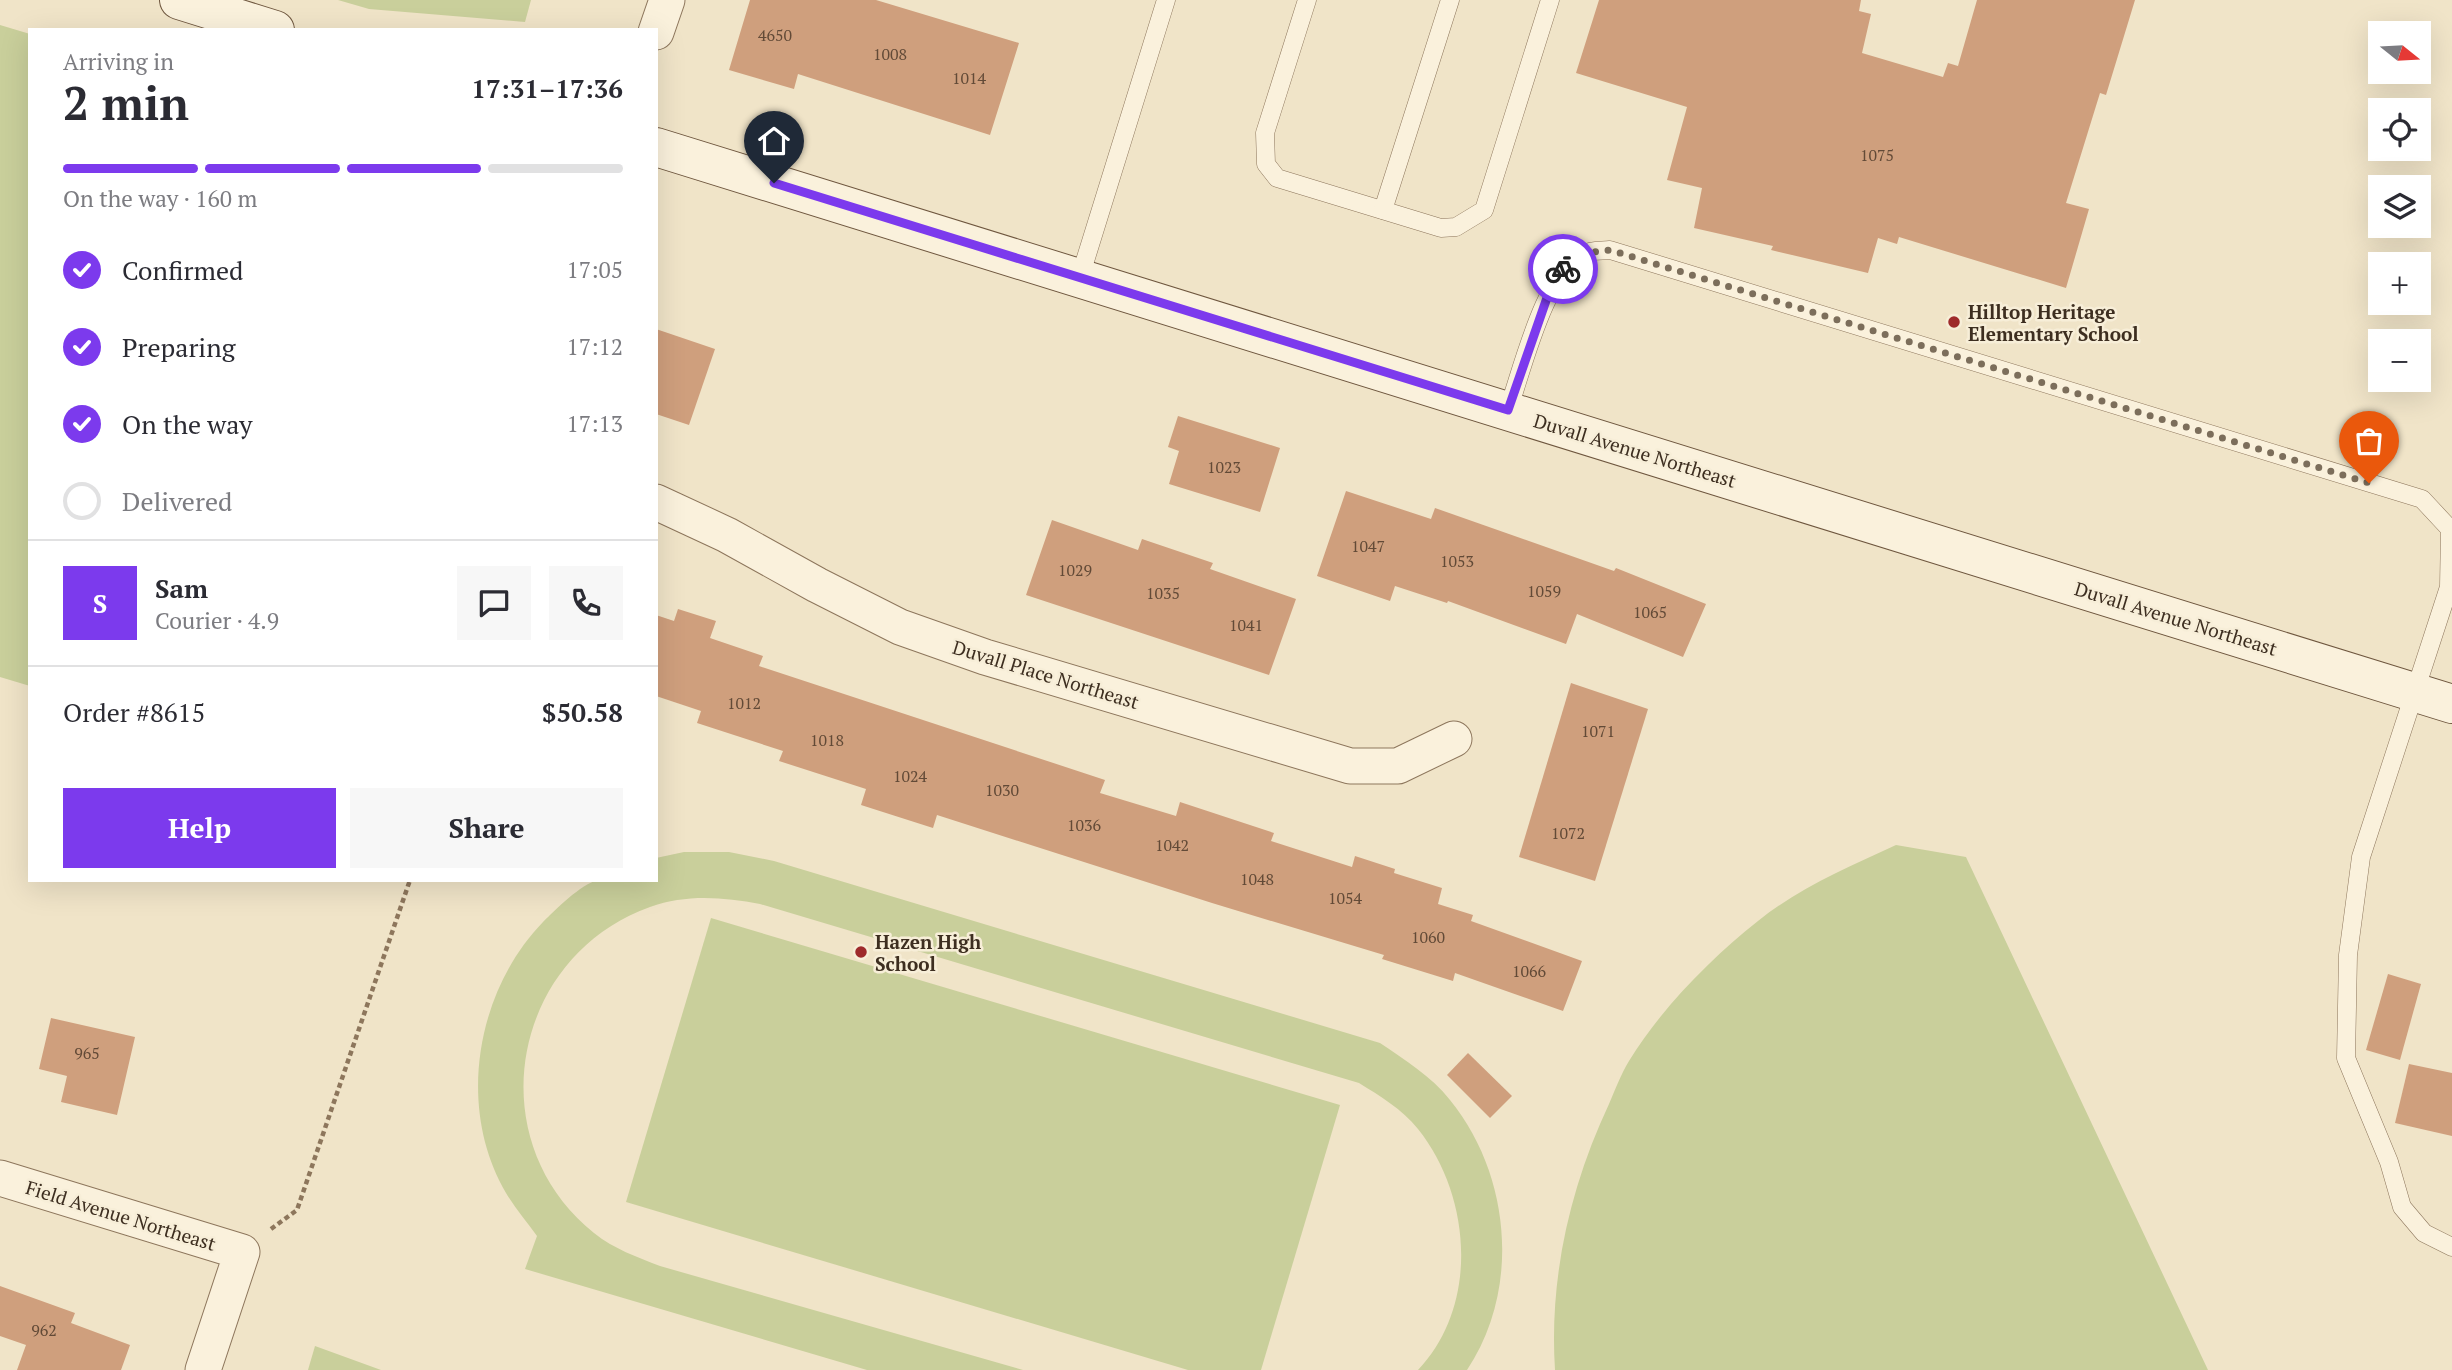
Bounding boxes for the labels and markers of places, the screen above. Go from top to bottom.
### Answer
pin [744,111,804,183]
place label: Hilltop Heritage Elementary School [1968,299,2139,346]
marker: Hilltop Heritage Elementary School [1946,314,1962,330]
pin [2339,411,2399,483]
place label: Hazen High School [875,929,981,976]
marker: Hazen High School [853,944,869,960]

